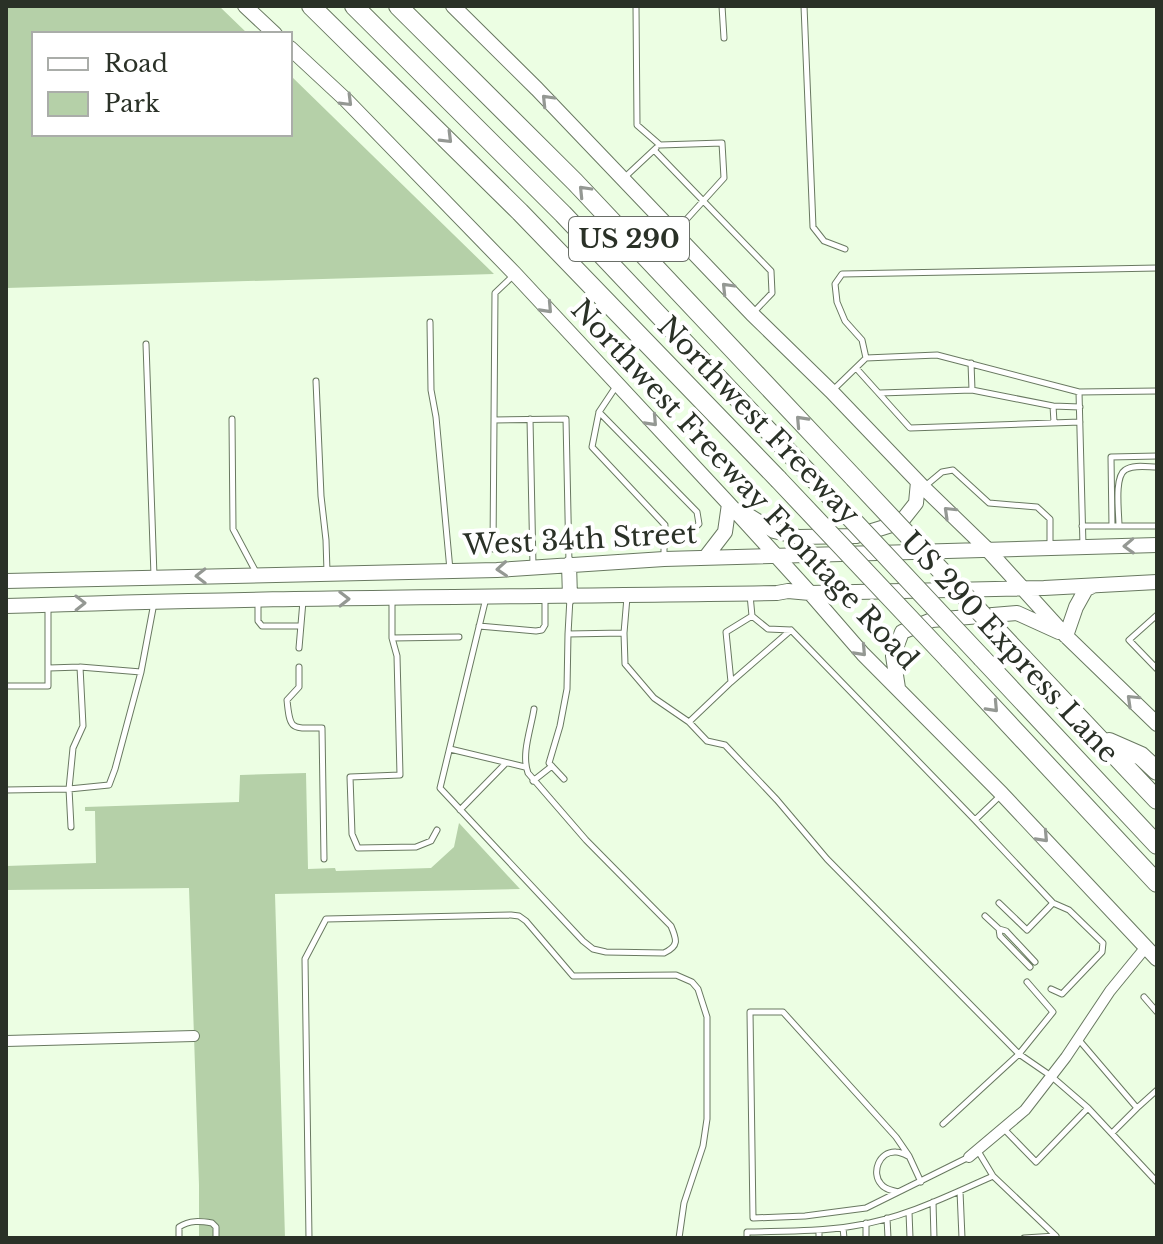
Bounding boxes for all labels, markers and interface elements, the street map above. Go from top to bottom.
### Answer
legend [32,32,292,136]
text: Road [104,49,168,78]
text: Park [104,89,160,118]
one-way arrow [338,92,352,106]
one-way arrow [542,95,556,109]
one-way arrow [438,129,452,144]
one-way arrow [578,186,593,200]
road number: US 290 [569,217,689,261]
one-way arrow [722,283,736,297]
street label: Northwest Freeway Frontage Road [564,292,926,677]
one-way arrow [537,299,551,314]
street label: Northwest Freeway [650,309,867,532]
one-way arrow [642,412,657,426]
one-way arrow [795,416,810,430]
one-way arrow [944,507,958,522]
street label: West 34th Street [461,516,698,563]
street label: US 290 Express Lane [893,524,1126,770]
one-way arrow [1122,537,1135,554]
one-way arrow [495,560,508,577]
one-way arrow [194,567,207,585]
one-way arrow [338,591,351,608]
one-way arrow [74,595,87,612]
one-way arrow [852,642,866,657]
one-way arrow [1127,695,1141,709]
one-way arrow [983,698,997,713]
one-way arrow [1033,828,1047,843]

